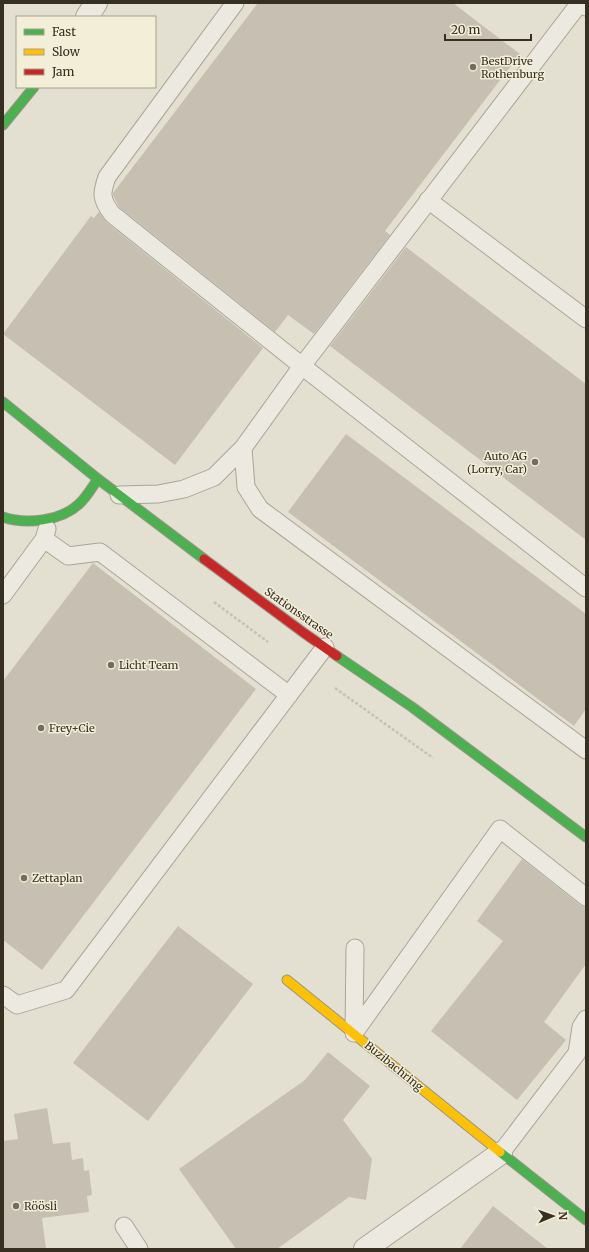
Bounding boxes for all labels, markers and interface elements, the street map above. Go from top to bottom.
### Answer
legend [16,16,156,88]
scale bar [445,16,531,42]
text: 20 m [451,22,480,37]
text: Fast [52,24,76,39]
text: Slow [52,44,81,59]
place label: BestDrive Rothenburg [481,54,544,81]
marker: BestDrive Rothenburg [468,62,478,72]
text: Jam [51,64,75,79]
place label: Auto AG (Lorry, Car) [467,449,527,476]
marker: Auto AG (Lorry, Car) [530,457,540,467]
street label: Stationsstrasse [262,584,336,642]
place label: Licht Team [119,658,179,672]
marker: Licht Team [106,660,116,670]
place label: Frey+Cie [49,721,95,735]
marker: Frey+Cie [36,723,46,733]
place label: Zettaplan [32,871,83,885]
marker: Zettaplan [19,873,29,883]
street label: Buzibachring [362,1038,426,1094]
north arrow [533,1196,573,1236]
place label: Röösli [24,1199,57,1213]
marker: Röösli [11,1201,21,1211]
text: N [556,1211,570,1221]

